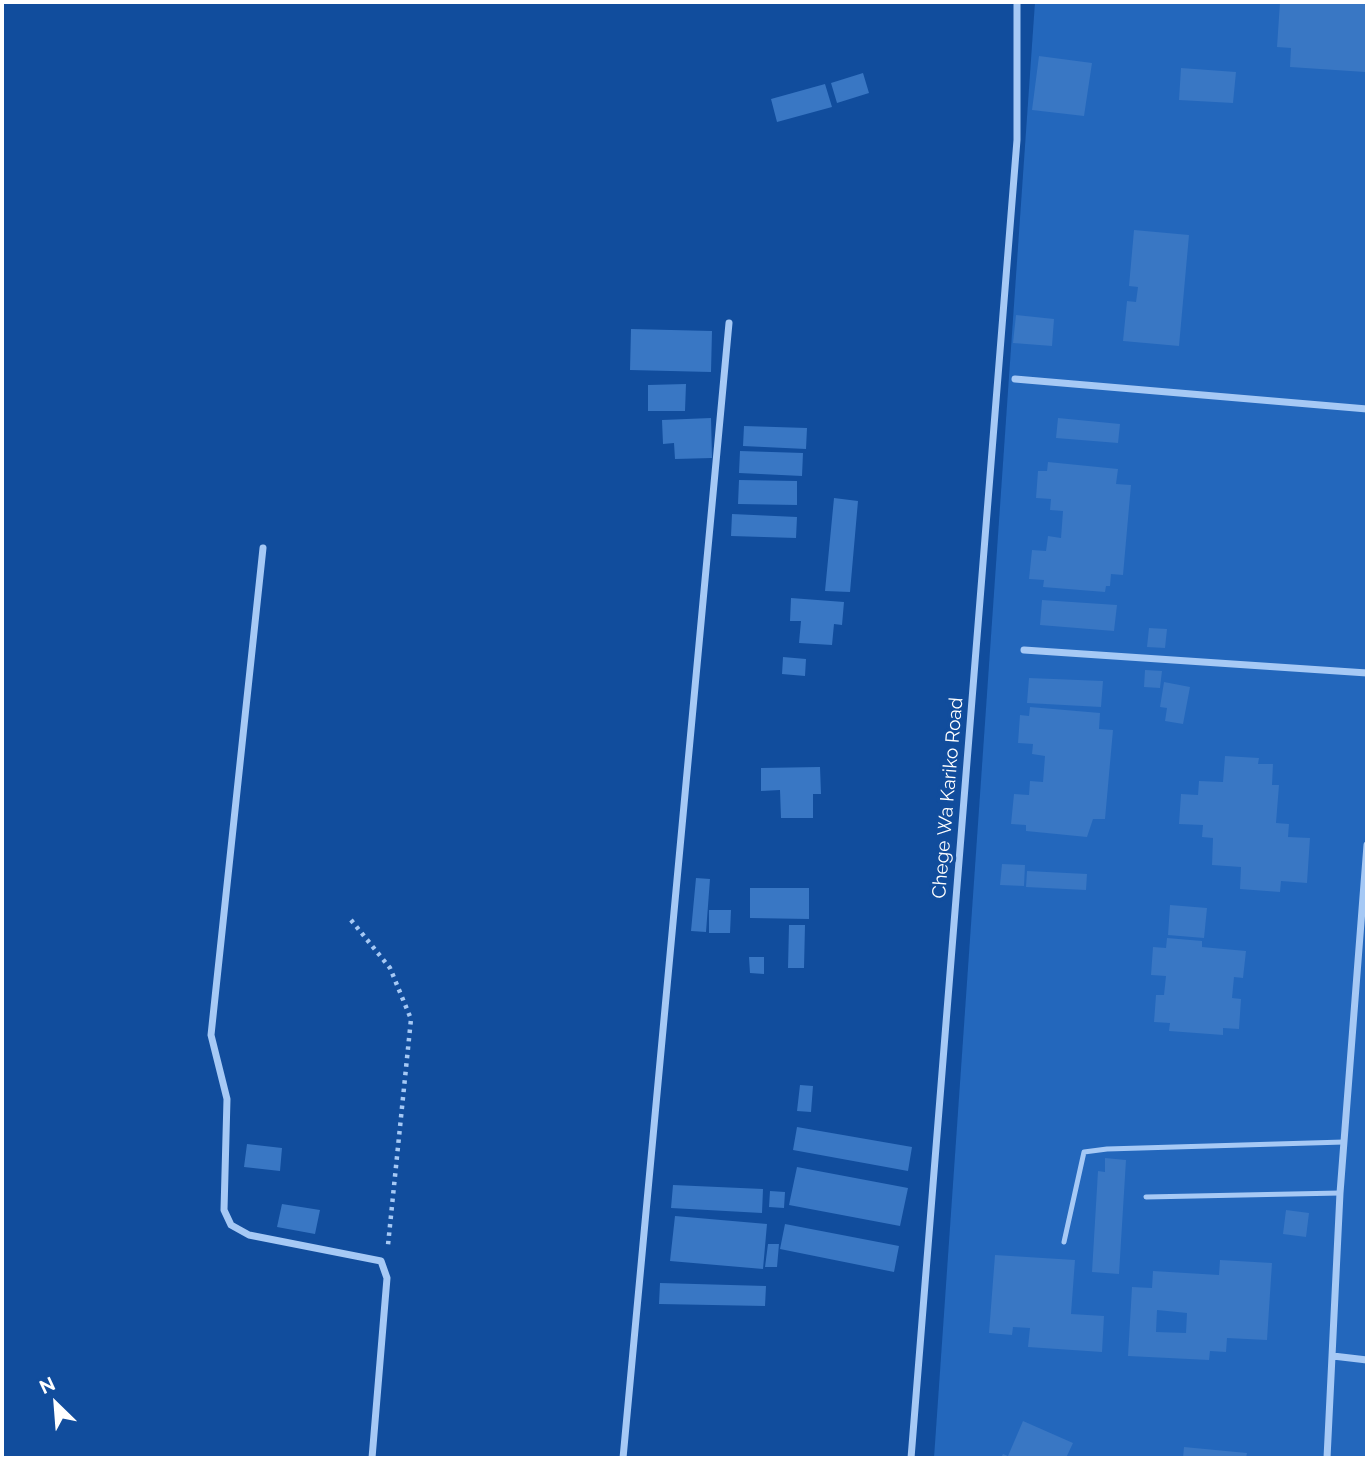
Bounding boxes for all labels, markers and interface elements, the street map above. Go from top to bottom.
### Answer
street label: Chege Wa Kariko Road [928,697,968,899]
north arrow [21,1369,91,1439]
text: N [36,1372,58,1398]

